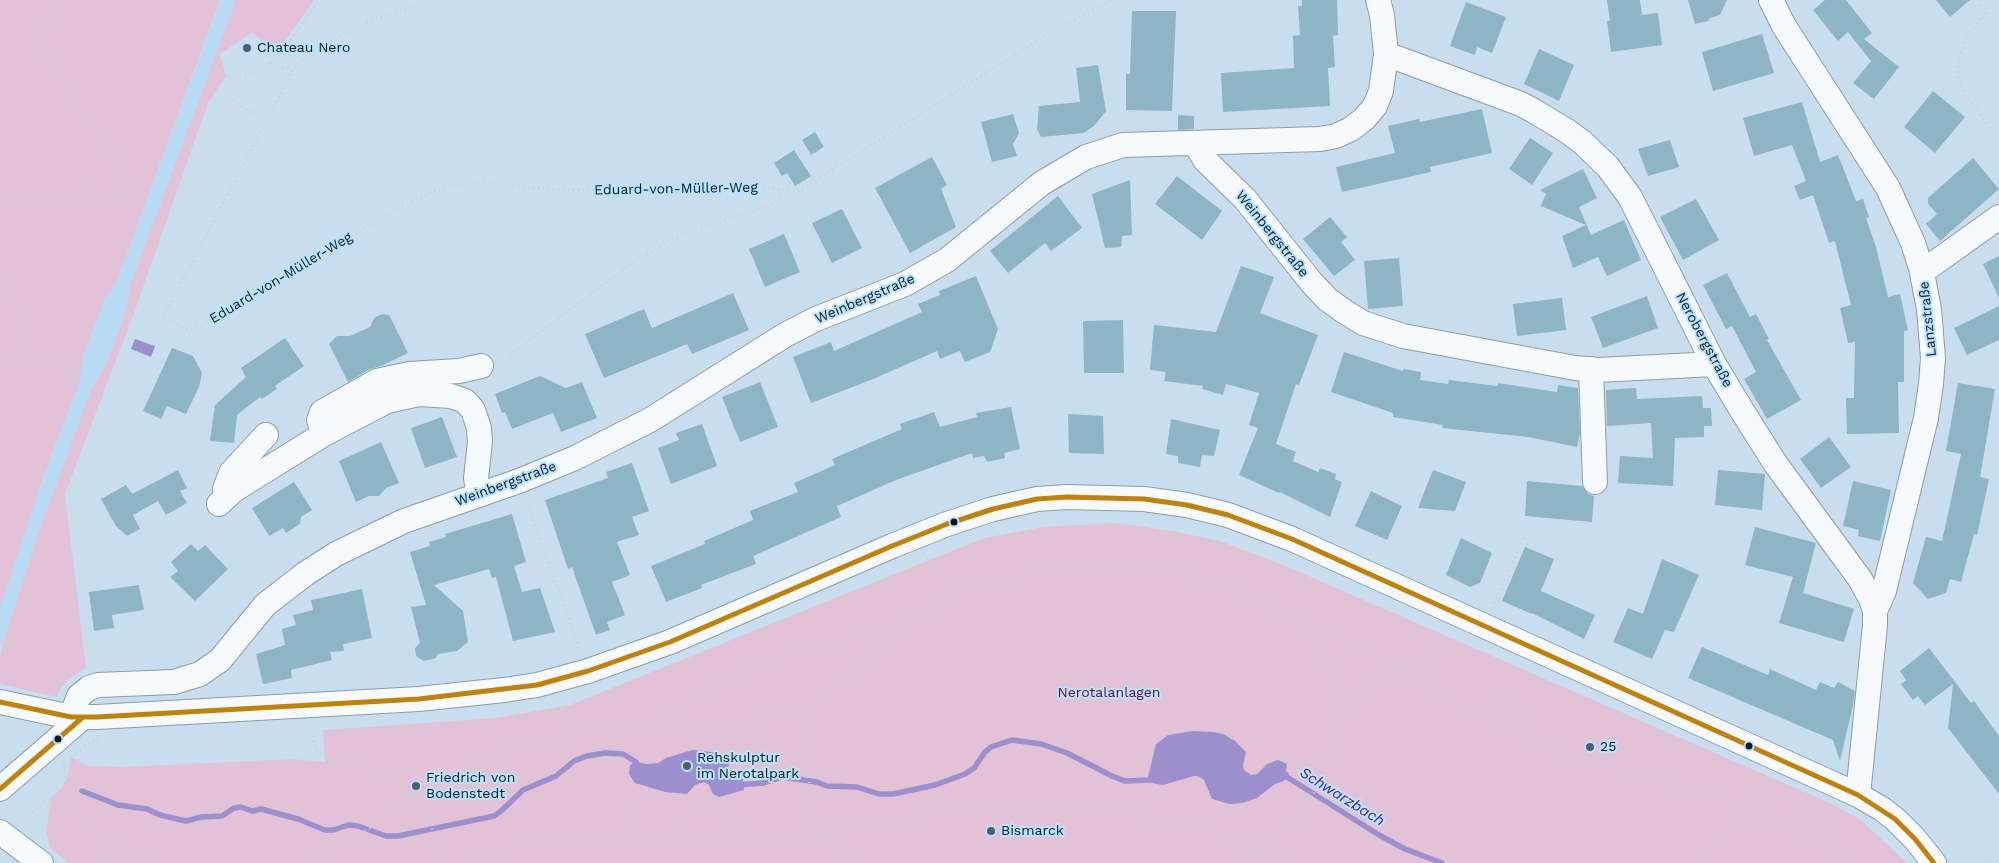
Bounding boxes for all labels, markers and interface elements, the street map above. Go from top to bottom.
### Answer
place label: Chateau Nero [257,40,350,56]
marker: Chateau Nero [241,42,253,54]
street label: Eduard-von-Müller-Weg [594,179,758,199]
street label: Weinbergstraße [1232,187,1312,281]
street label: Eduard-von-Müller-Weg [207,229,355,327]
street label: Weinbergstraße [813,270,917,328]
street label: Lanzstraße [1916,280,1940,358]
street label: Nerobergstraße [1672,290,1736,390]
street label: Weinbergstraße [453,458,559,510]
unlabelled marker [949,517,959,527]
park label: Nerotalanlagen [1057,685,1161,701]
unlabelled marker [53,734,63,744]
place label: 25 [1600,739,1616,755]
marker: 25 [1584,741,1596,753]
unlabelled marker [1744,741,1754,751]
place label: Rehskulptur im Nerotalpark [697,750,799,782]
marker: Rehskulptur im Nerotalpark [681,760,693,772]
water label: Schwarzbach [1296,764,1388,830]
place label: Friedrich von Bodenstedt [426,770,515,802]
marker: Friedrich von Bodenstedt [410,780,422,792]
place label: Bismarck [1001,823,1064,839]
marker: Bismarck [985,825,997,837]

